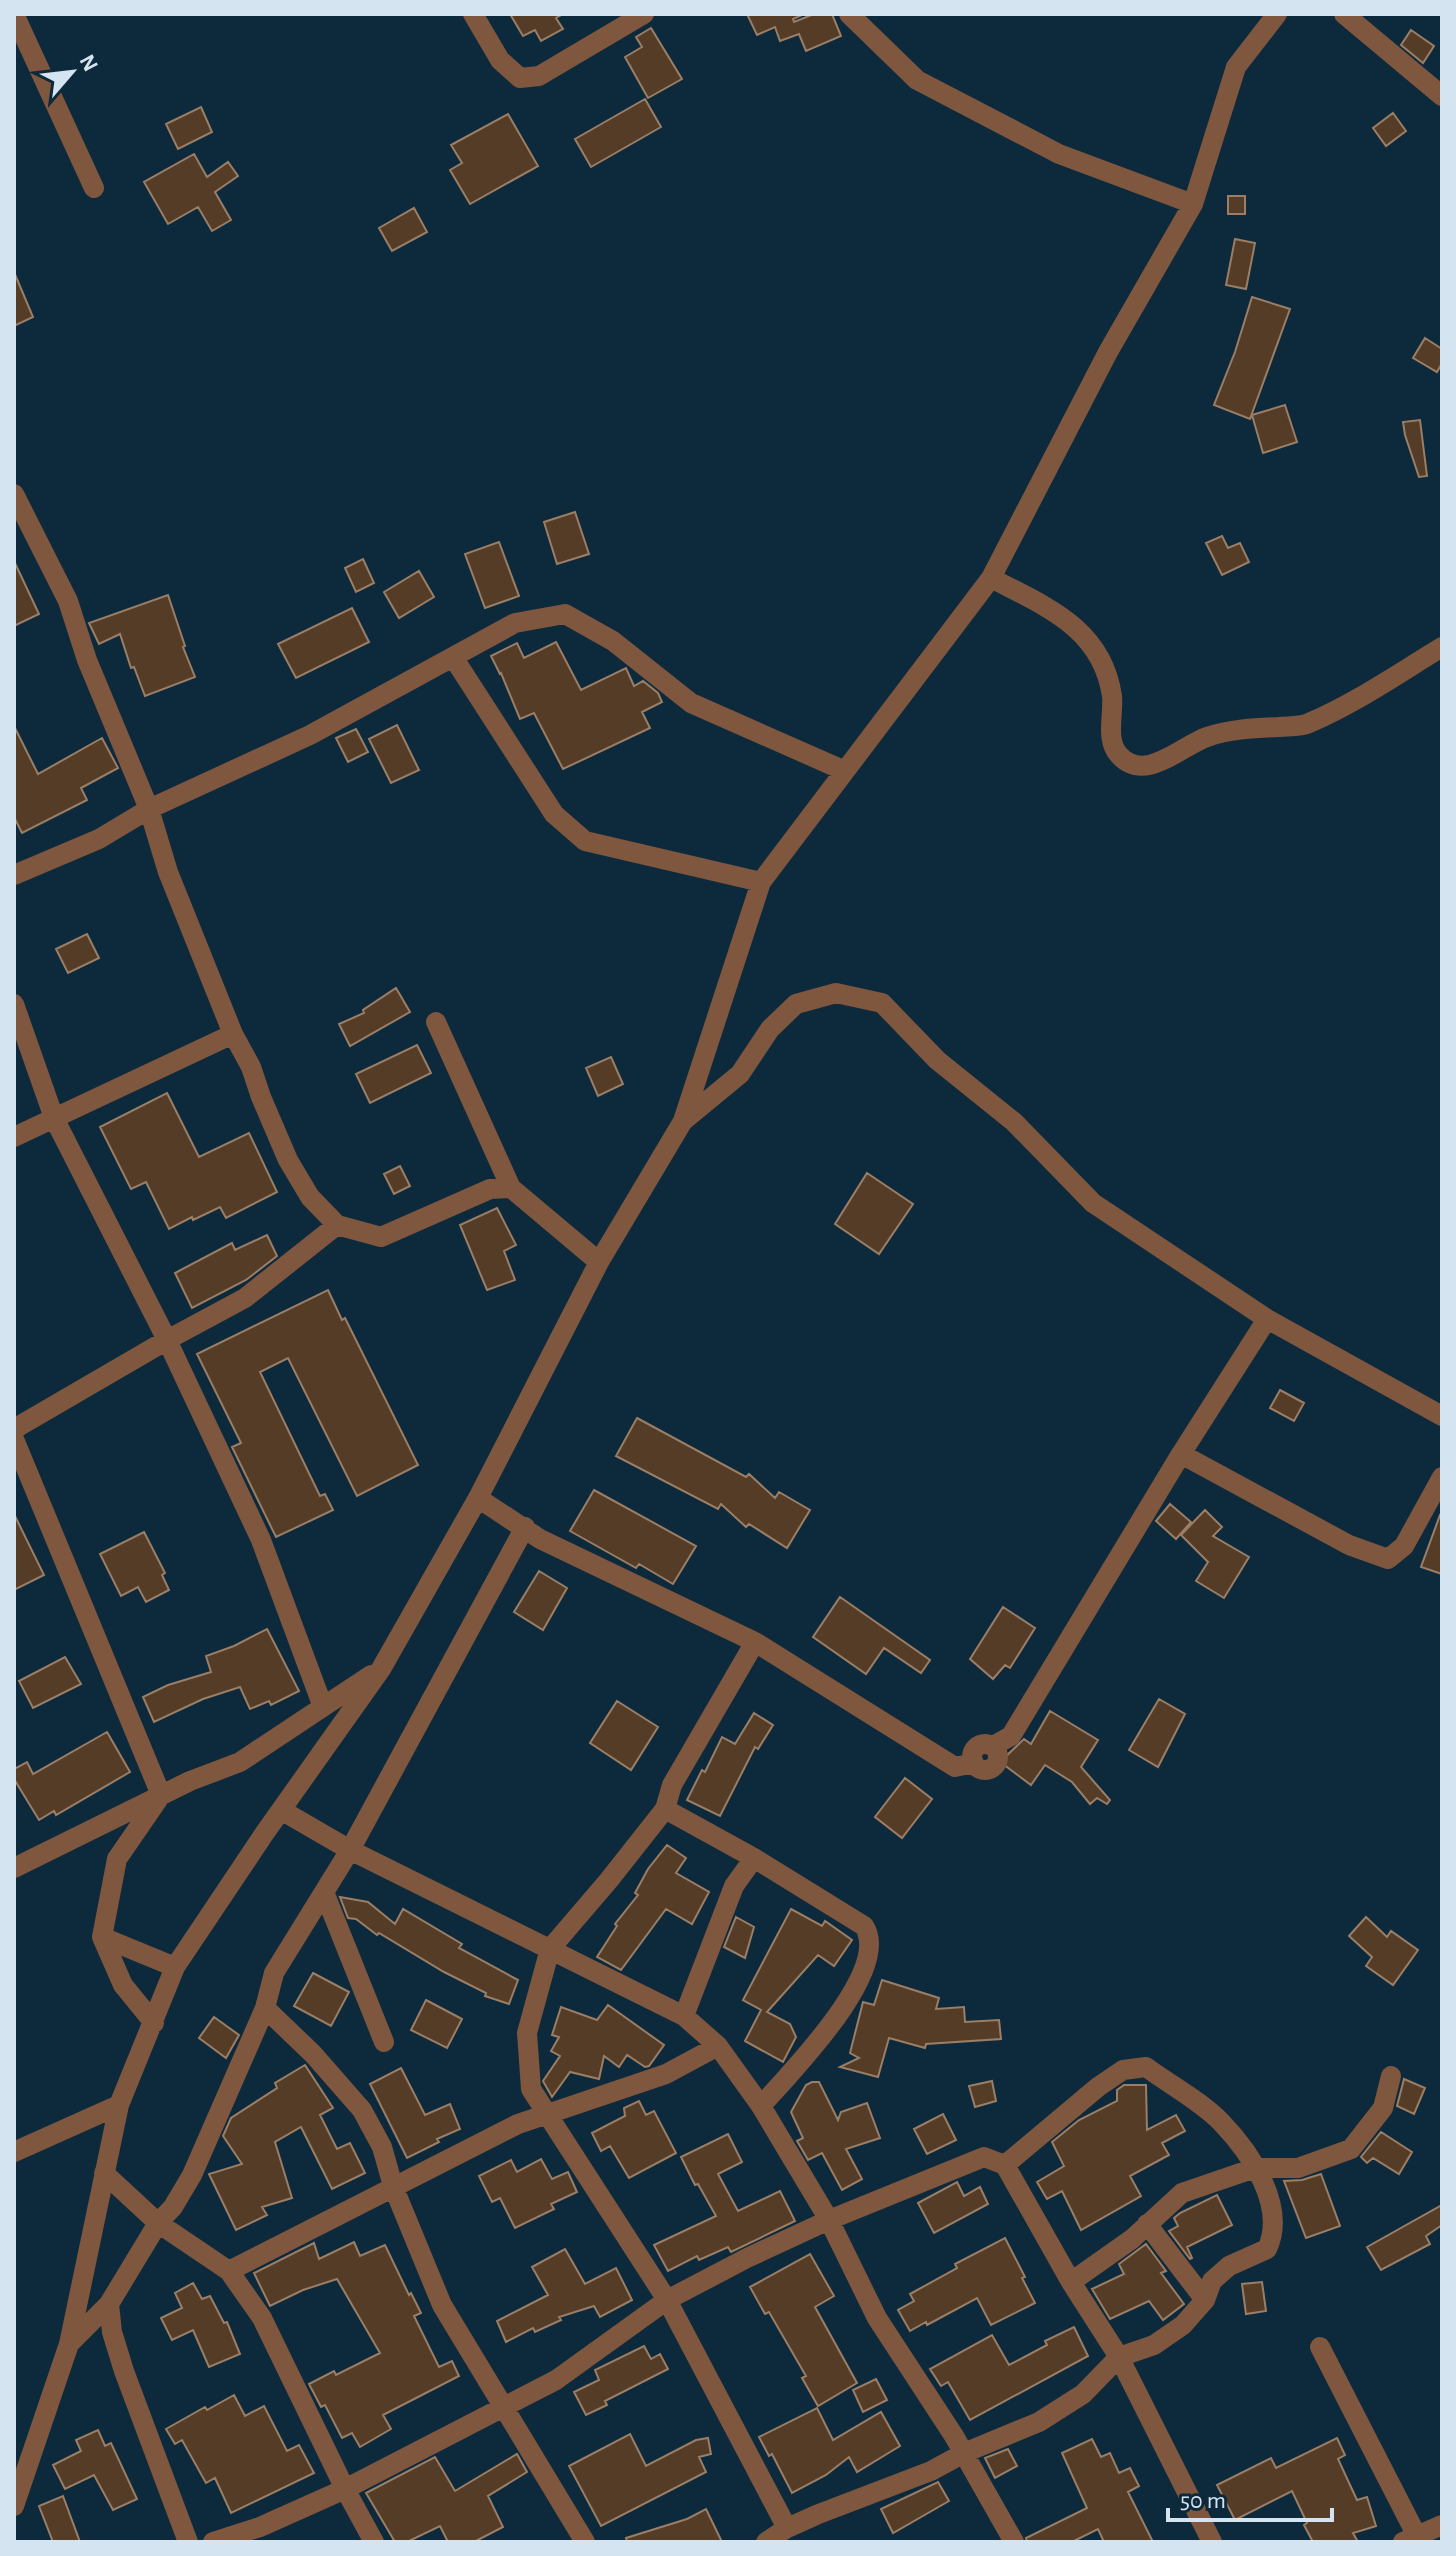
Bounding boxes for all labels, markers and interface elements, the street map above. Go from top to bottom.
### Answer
north arrow [32,32,112,112]
text: N [75,51,102,75]
scale bar [1168,2472,1332,2522]
text: 50 m [1180,2489,1226,2513]

